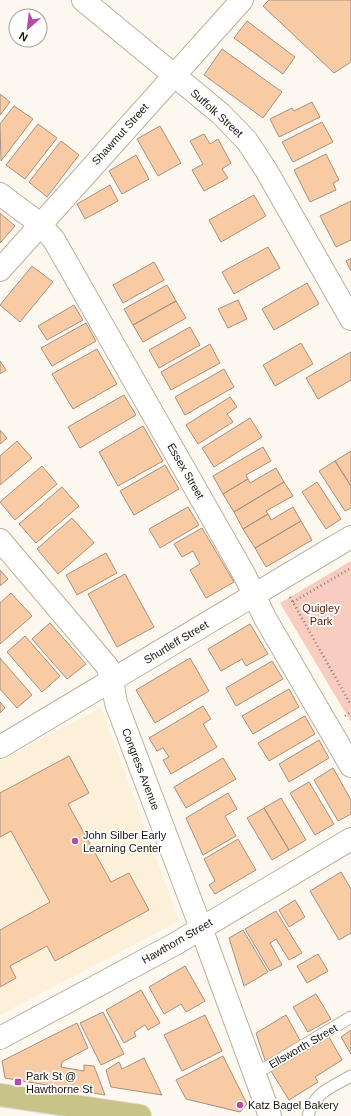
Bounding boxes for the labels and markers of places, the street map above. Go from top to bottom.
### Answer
place label: John Silber Early Learning Center [83,829,167,854]
marker: John Silber Early Learning Center [70,836,80,846]
place label: Park St @ Hawthorne St [26,1070,93,1095]
marker: Park St @ Hawthorne St [13,1077,23,1087]
place label: Katz Bagel Bakery [248,1099,339,1111]
marker: Katz Bagel Bakery [235,1100,245,1110]

